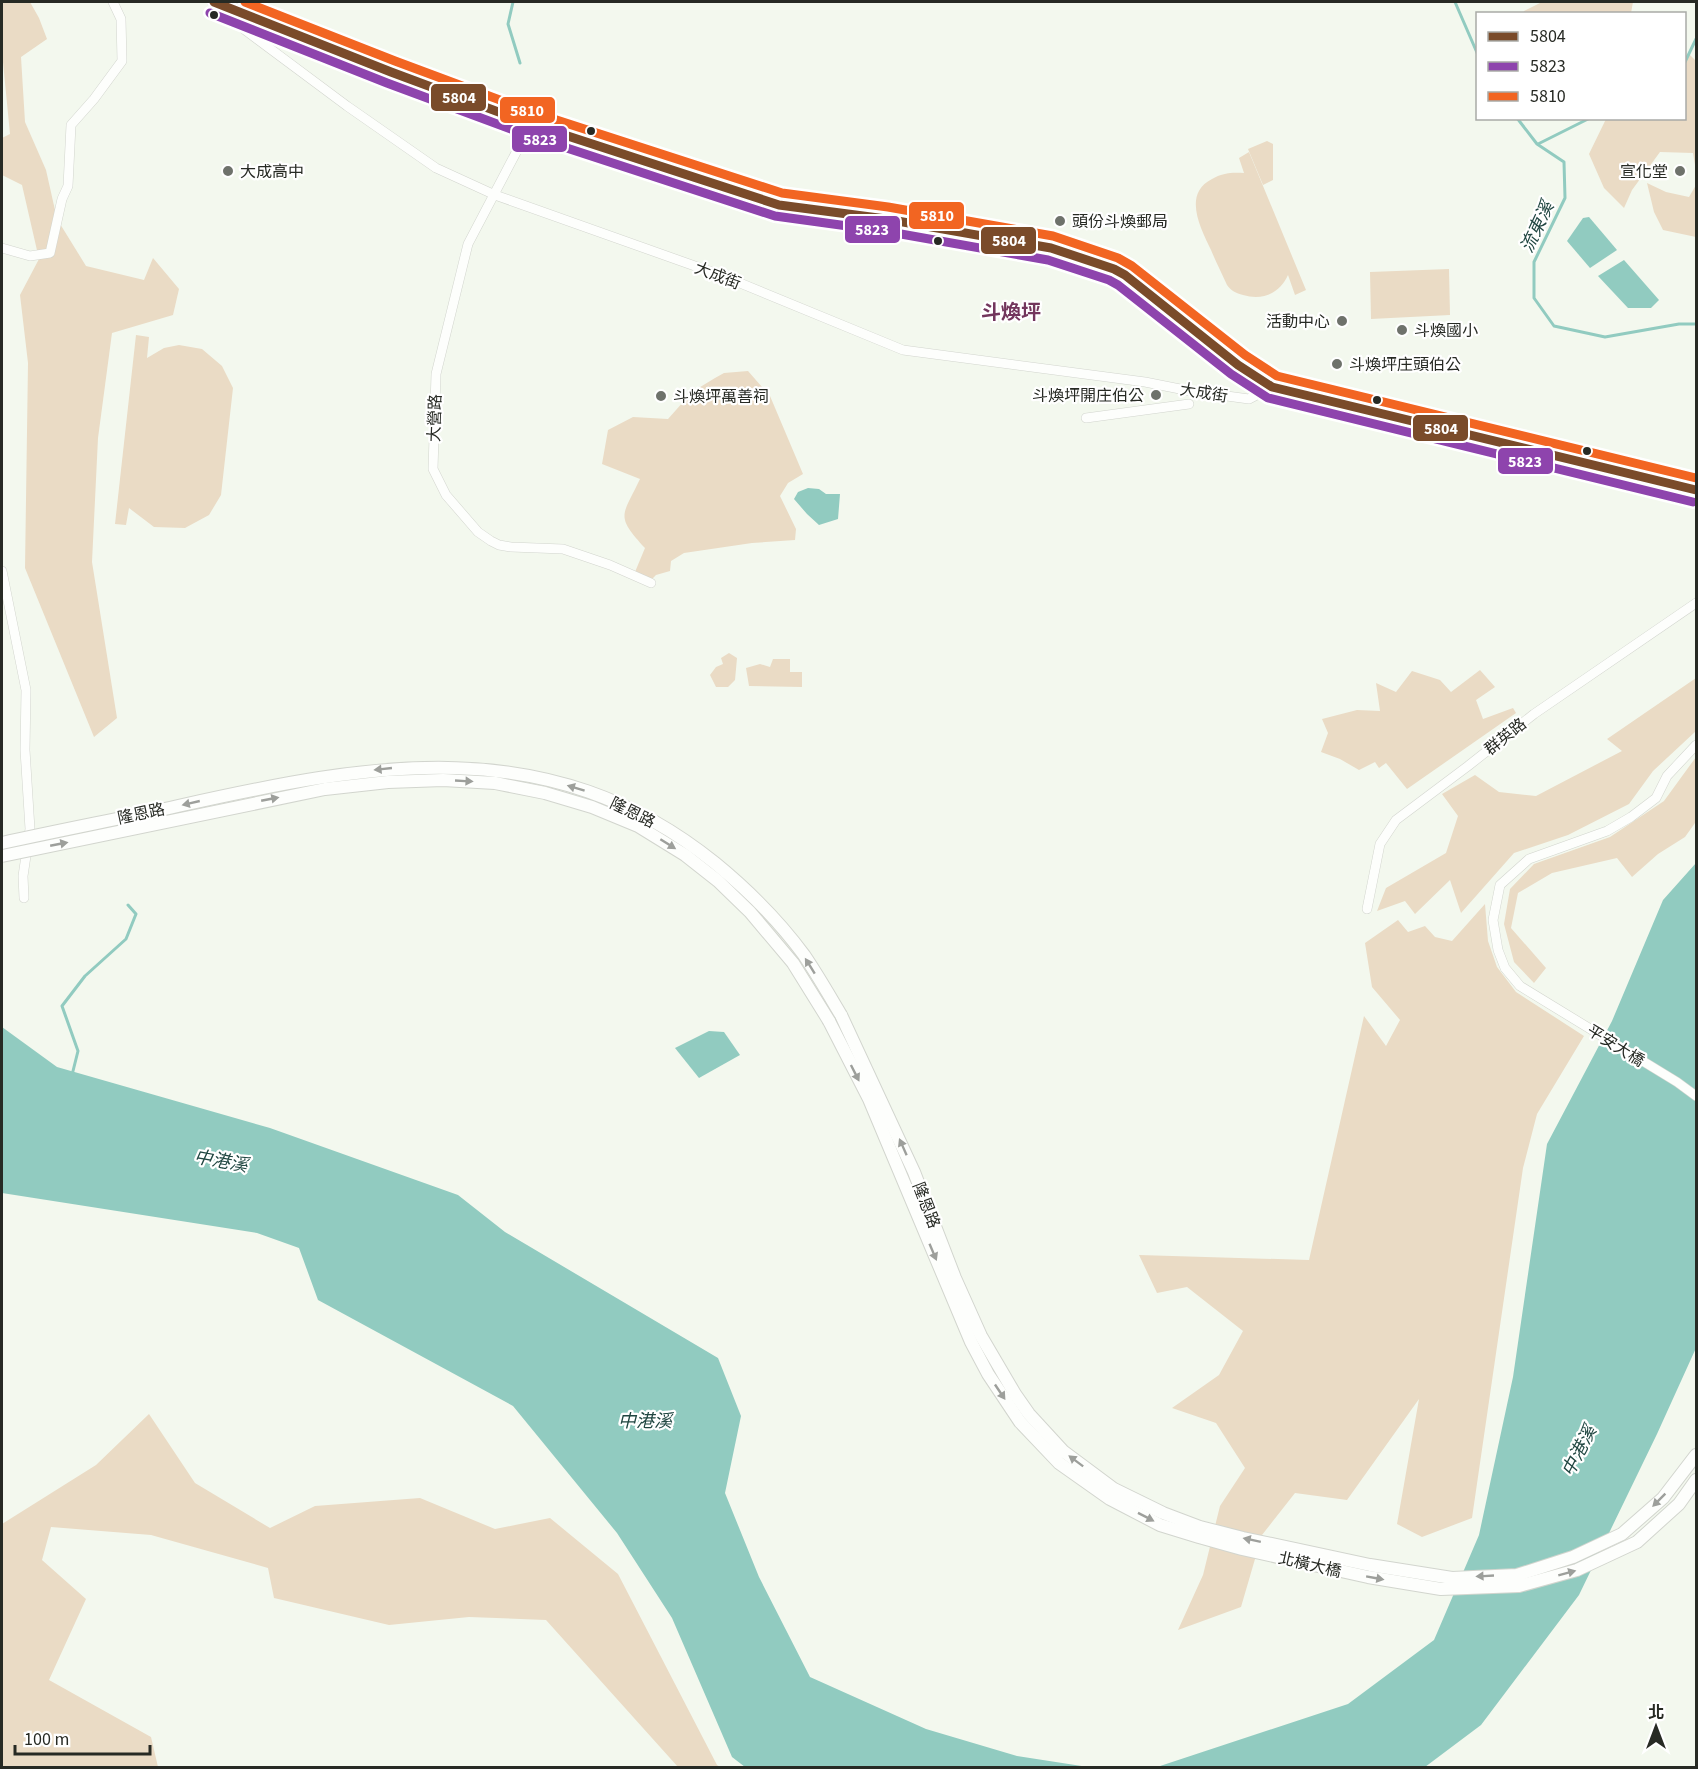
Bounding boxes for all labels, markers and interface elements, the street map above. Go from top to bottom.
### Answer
unlabelled marker [208,9,220,21]
legend [1476,12,1686,120]
text: 5804 [1530,24,1566,49]
text: 5823 [1530,54,1566,79]
line badge: 5804 [430,83,487,112]
text: 5810 [1530,84,1566,109]
text: 5804 [442,87,476,109]
line badge: 5810 [499,96,556,124]
text: 5810 [510,100,544,122]
line badge: 5823 [511,125,568,153]
unlabelled marker [585,125,597,137]
text: 5823 [523,129,557,151]
place label: 大成高中 [240,161,304,183]
place label: 宣化堂 [1620,161,1668,183]
marker: 大成高中 [221,164,235,178]
marker: 宣化堂 [1673,164,1687,178]
water label: 流東溪 [1515,195,1561,257]
line badge: 5810 [908,201,965,230]
text: 5810 [920,205,954,227]
place label: 頭份斗煥郵局 [1072,211,1168,233]
marker: 頭份斗煥郵局 [1053,214,1067,228]
line badge: 5823 [844,215,901,244]
text: 5823 [855,219,889,241]
line badge: 5804 [980,226,1037,255]
text: 5804 [992,230,1026,252]
unlabelled marker [932,235,944,247]
street label: 大成街 [691,257,744,295]
district label: 斗煥坪 [981,299,1041,327]
place label: 活動中心 [1266,311,1330,333]
marker: 活動中心 [1335,314,1349,328]
place label: 斗煥國小 [1414,320,1478,342]
marker: 斗煥國小 [1395,323,1409,337]
place label: 斗煥坪庄頭伯公 [1349,354,1461,376]
marker: 斗煥坪庄頭伯公 [1330,357,1344,371]
street label: 大成街 [1178,378,1229,408]
place label: 斗煥坪開庄伯公 [1032,385,1144,407]
place label: 斗煥坪萬善祠 [673,386,769,408]
marker: 斗煥坪開庄伯公 [1149,388,1163,402]
marker: 斗煥坪萬善祠 [654,389,668,403]
street label: 大營路 [423,394,447,442]
unlabelled marker [1371,394,1383,406]
line badge: 5804 [1412,414,1469,442]
text: 5804 [1424,418,1458,440]
unlabelled marker [1581,445,1593,457]
line badge: 5823 [1497,447,1554,475]
text: 5823 [1508,451,1542,473]
street label: 群英路 [1480,713,1531,760]
one-way arrow [373,764,392,774]
one-way arrow [454,777,473,786]
one-way arrow [567,783,585,792]
street label: 隆恩路 [606,792,659,833]
one-way arrow [261,794,280,803]
street label: 隆恩路 [115,798,167,830]
one-way arrow [182,798,200,808]
one-way arrow [50,839,69,848]
one-way arrow [660,839,676,850]
one-way arrow [805,958,816,974]
street label: 平安大橋 [1582,1020,1648,1072]
one-way arrow [850,1064,860,1082]
one-way arrow [898,1138,907,1155]
water label: 中港溪 [192,1144,253,1179]
street label: 隆恩路 [907,1179,945,1232]
one-way arrow [928,1243,938,1261]
one-way arrow [994,1384,1006,1400]
water label: 中港溪 [618,1409,675,1434]
water label: 中港溪 [1556,1419,1604,1481]
one-way arrow [1068,1454,1084,1467]
one-way arrow [1653,1493,1667,1507]
one-way arrow [1137,1512,1155,1522]
one-way arrow [1243,1534,1261,1544]
street label: 北橫大橋 [1276,1547,1343,1583]
one-way arrow [1558,1568,1576,1577]
one-way arrow [1476,1572,1495,1581]
one-way arrow [1365,1574,1384,1583]
north arrow [1626,1697,1686,1757]
text: 北 [1648,1702,1664,1724]
scale bar [15,1718,150,1756]
text: 100 m [24,1727,69,1752]

